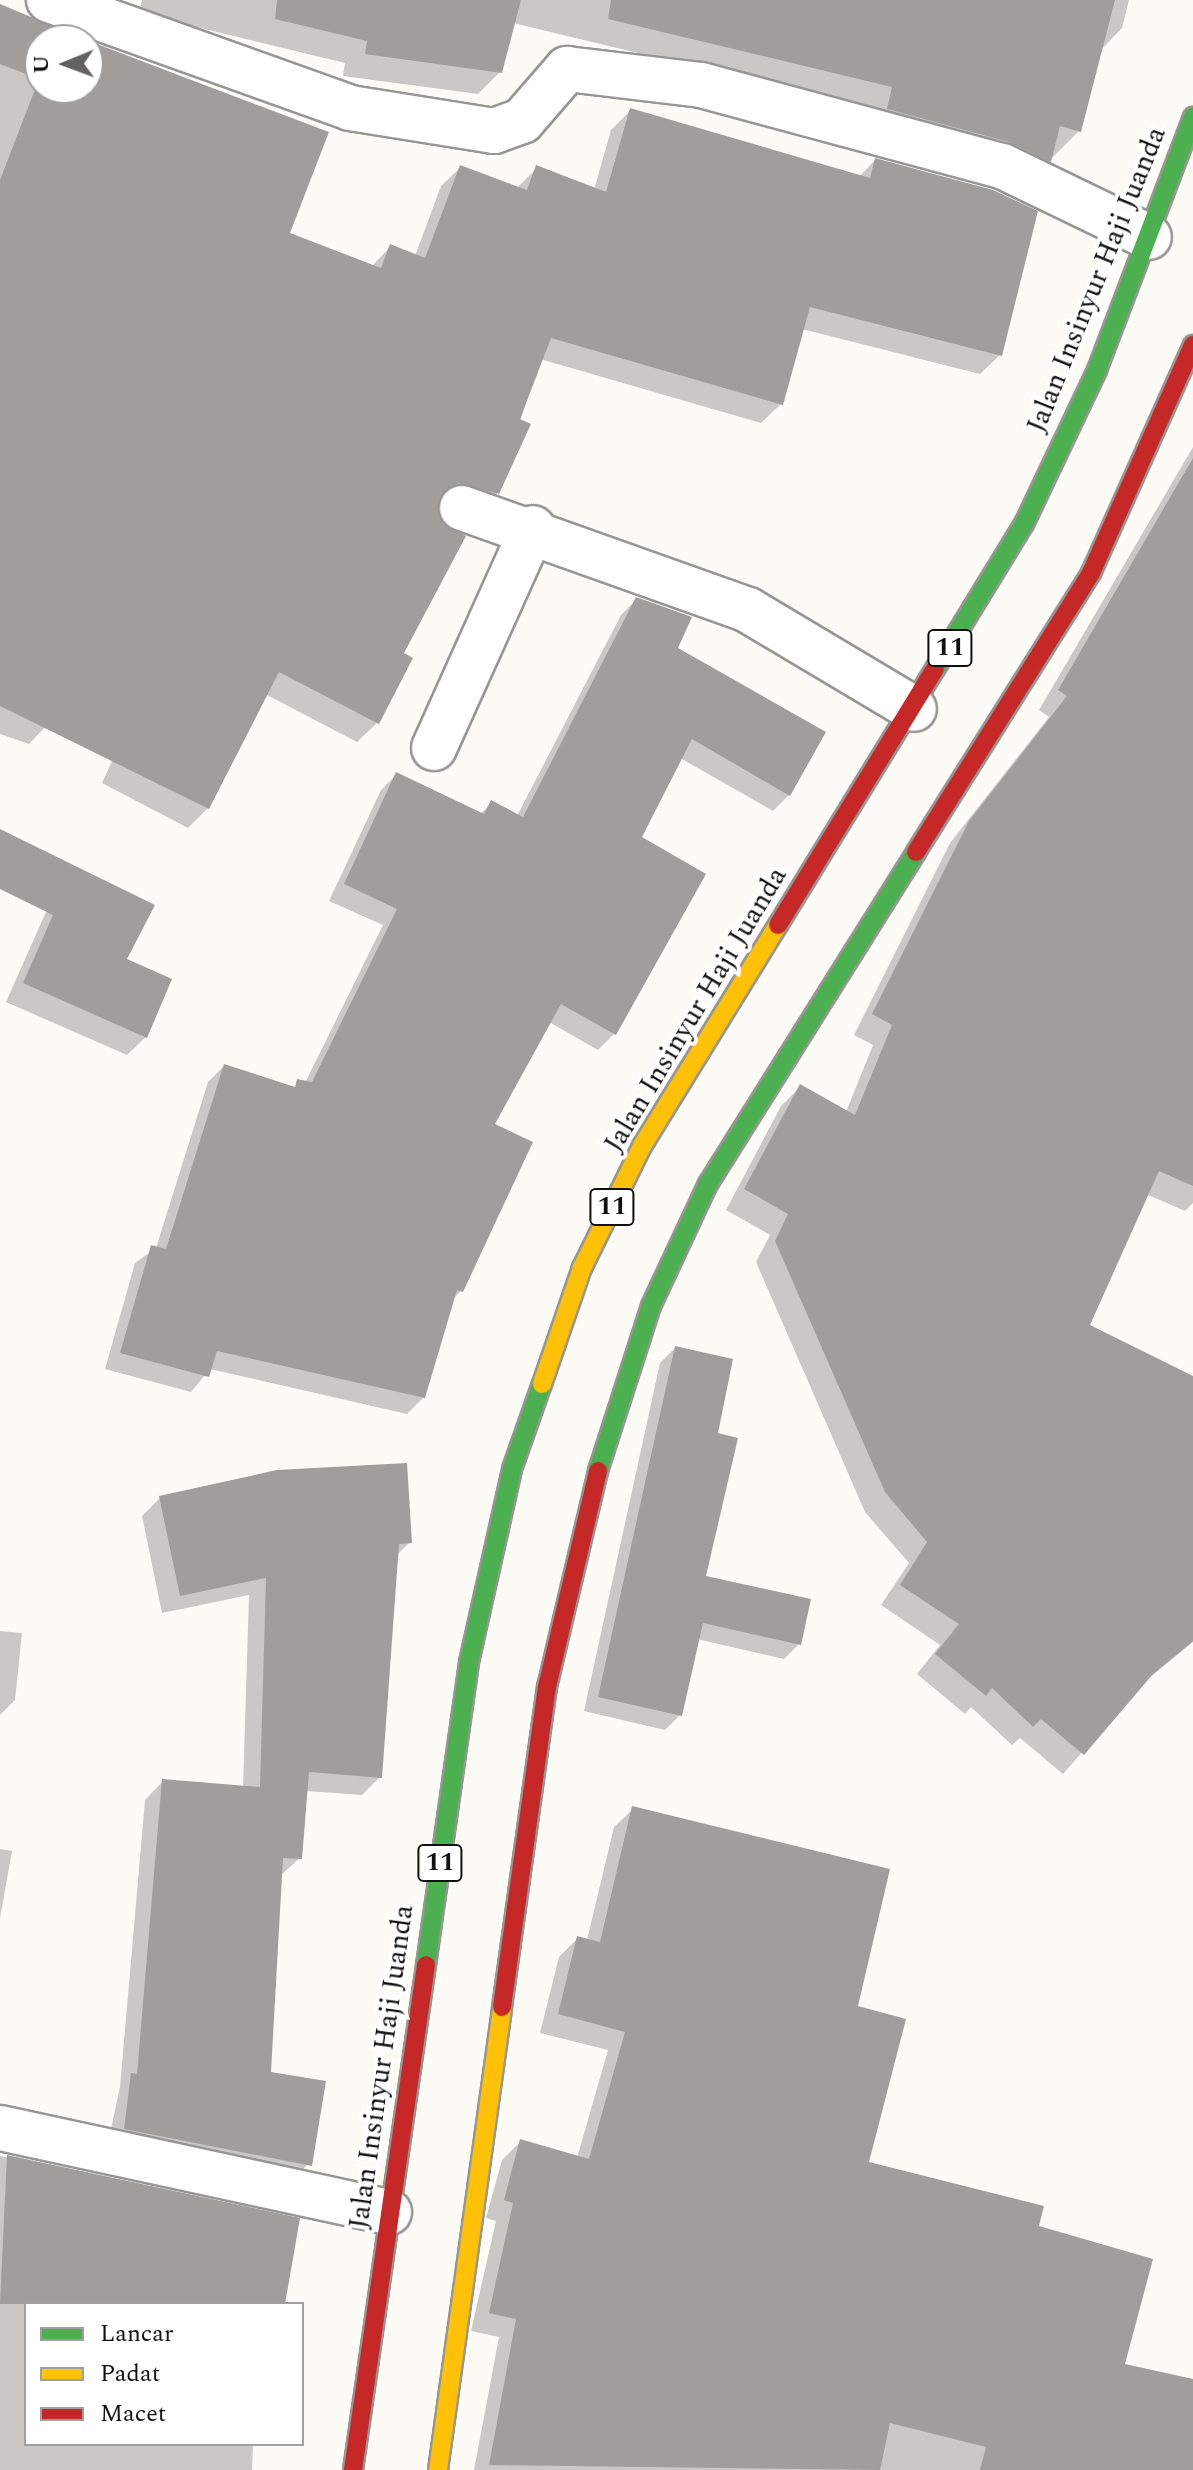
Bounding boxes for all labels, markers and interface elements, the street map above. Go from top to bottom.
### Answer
north arrow [24,24,104,104]
text: U [25,55,58,74]
street label: Jalan Insinyur Haji Juanda [1020,122,1174,438]
road number: 11 [926,626,974,670]
street label: Jalan Insinyur Haji Juanda [597,861,795,1159]
road number: 11 [588,1185,636,1229]
road number: 11 [416,1841,464,1885]
street label: Jalan Insinyur Haji Juanda [343,1903,421,2231]
legend [24,2302,304,2446]
text: Lancar [100,2316,174,2352]
text: Padat [100,2356,160,2392]
text: Macet [100,2396,166,2432]

